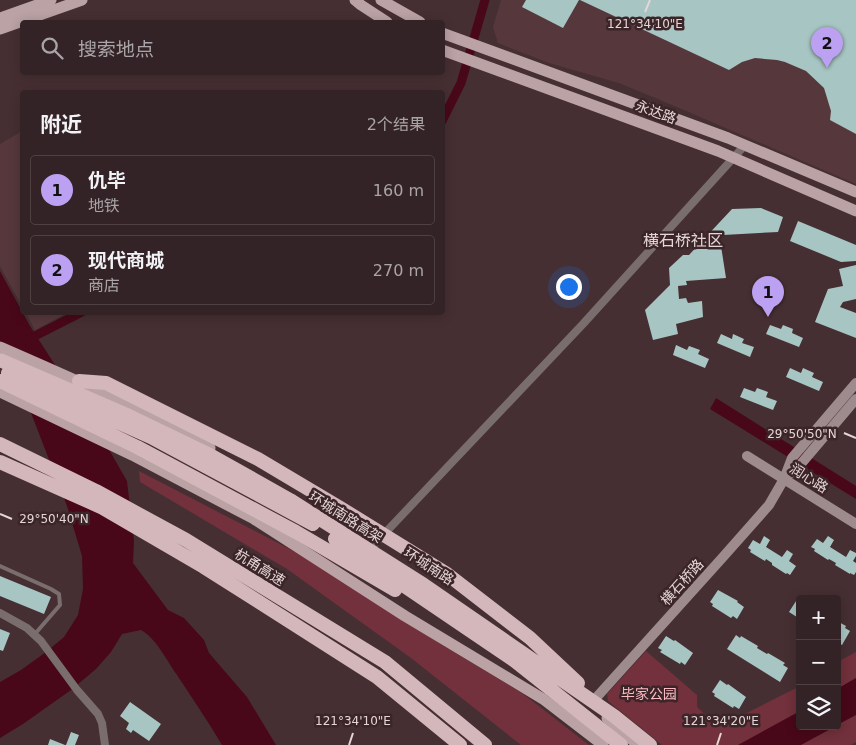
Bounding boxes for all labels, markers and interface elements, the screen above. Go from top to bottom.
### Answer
text: 121°34'10"E [607,17,683,31]
search box [20,20,445,75]
pin: 2 [811,27,843,68]
icon: search [38,34,66,62]
text: 搜索地点 [78,38,154,60]
street label: 永达路 [634,97,678,127]
text: 附近 [40,113,82,137]
text: 2个结果 [367,115,425,134]
text: 仇毕 [88,169,126,191]
text: 1 [51,181,63,200]
text: 160 m [373,181,424,200]
text: 地铁 [88,196,120,215]
district label: 横石桥社区 [643,231,723,250]
text: 现代商城 [88,249,164,271]
text: 2 [51,261,63,280]
text: 270 m [373,261,424,280]
your location [556,274,582,300]
text: 商店 [88,276,120,295]
pin: 1 [752,276,784,317]
text: 29°50'50"N [767,427,837,441]
street label: 润心路 [787,460,831,496]
street label: 环城南路高架 [306,488,386,546]
text: 29°50'40"N [19,512,89,526]
street label: 环城南路 [401,544,457,588]
street label: 杭甬高速 [232,545,288,589]
street label: 横石桥路 [657,556,707,608]
map controls [796,595,841,730]
button: + [796,595,841,640]
button: − [796,640,841,685]
button: layers [796,685,841,730]
park label: 毕家公园 [621,686,677,702]
text: 121°34'10"E [315,714,391,728]
text: 121°34'20"E [683,714,759,728]

